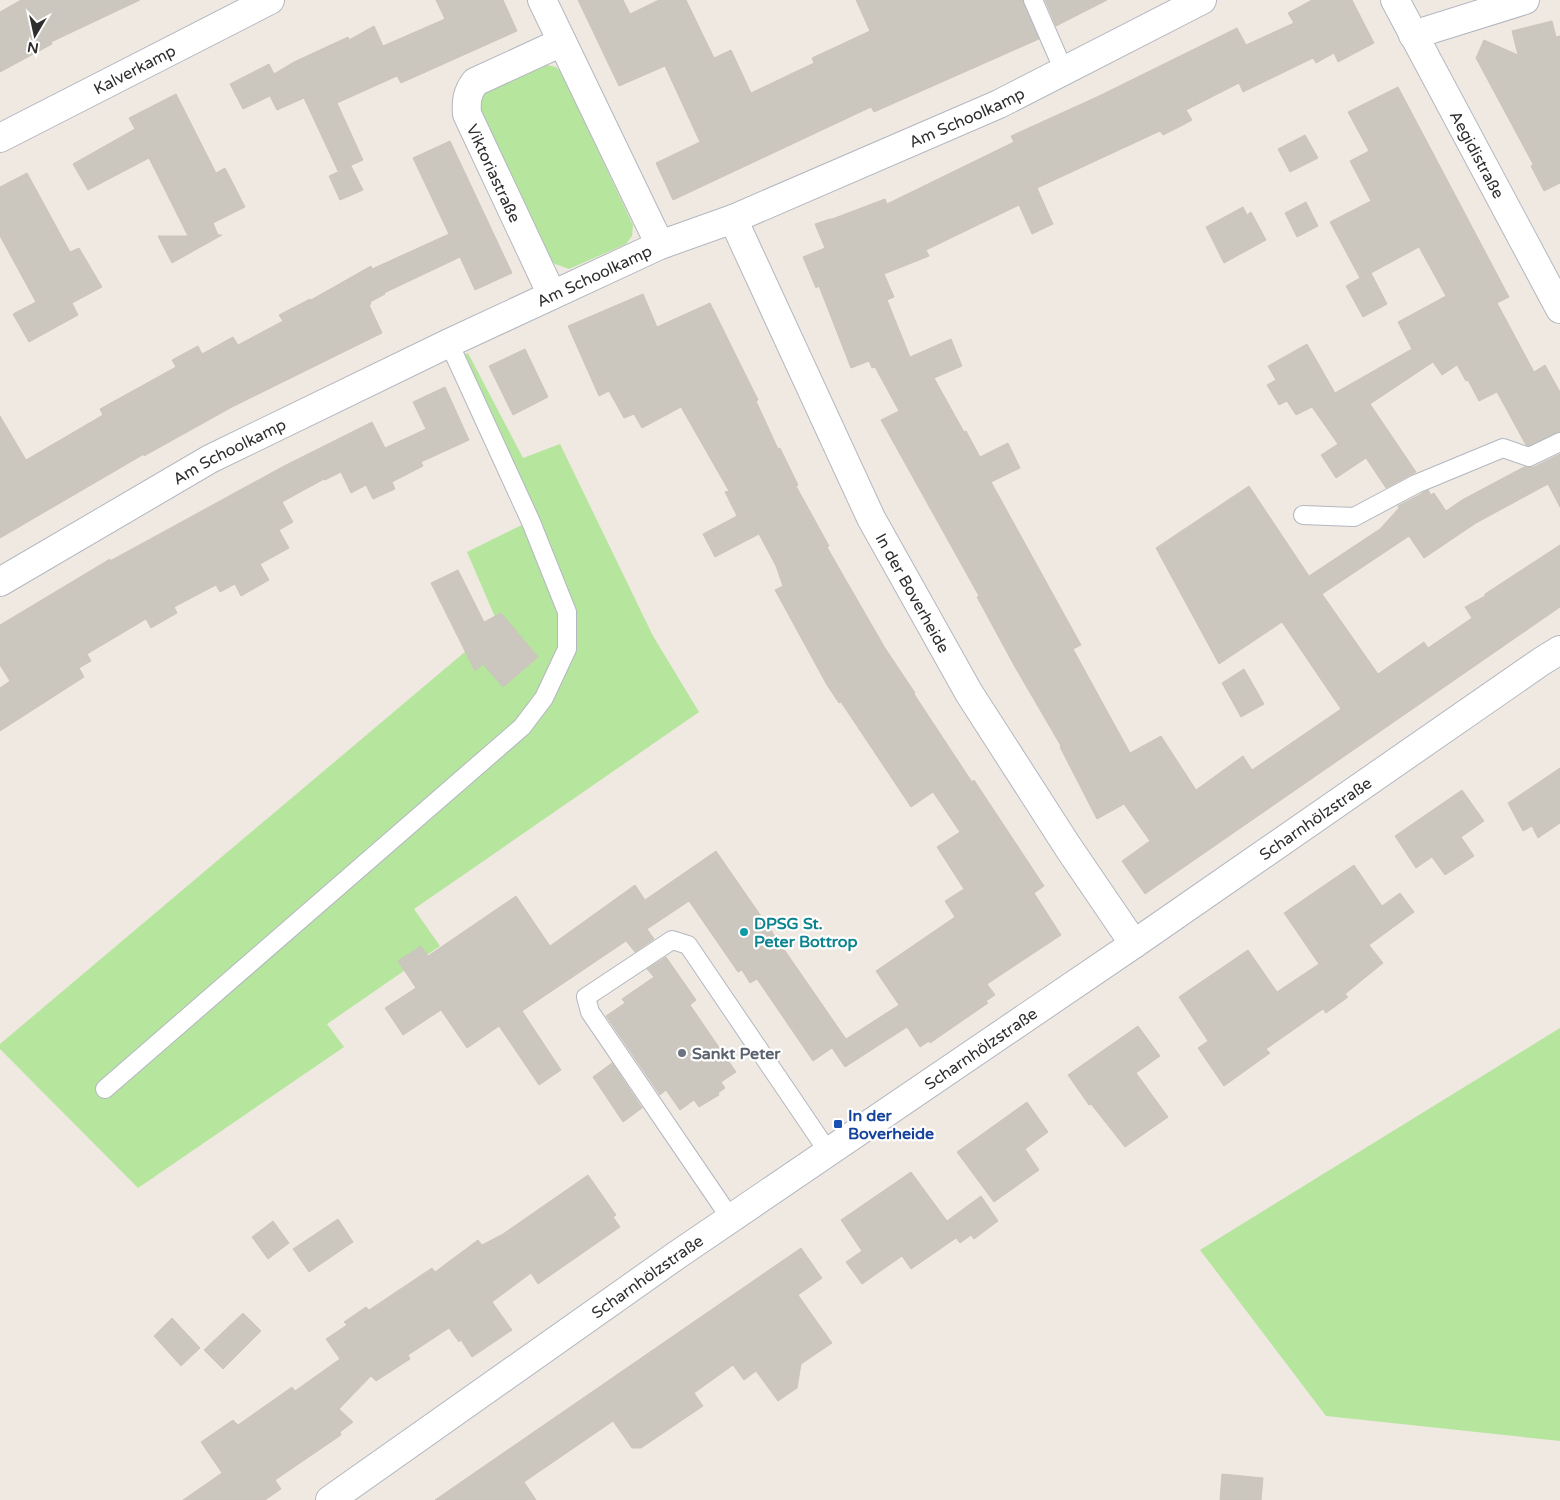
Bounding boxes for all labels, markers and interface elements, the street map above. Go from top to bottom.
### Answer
north arrow [10,10,60,60]
text: N [26,38,40,57]
street label: Kalverkamp [90,41,179,99]
street label: Am Schoolkamp [906,84,1028,153]
street label: Aegidistraße [1445,107,1508,202]
street label: Viktoriastraße [462,121,525,226]
street label: Am Schoolkamp [534,241,655,312]
street label: Am Schoolkamp [169,415,289,490]
street label: In der Boverheide [871,530,953,657]
street label: Scharnhölzstraße [1256,773,1376,865]
place label: DPSG St. Peter Bottrop [754,914,858,952]
marker: DPSG St. Peter Bottrop [738,926,750,938]
street label: Scharnhölzstraße [921,1004,1041,1095]
place label: Sankt Peter [692,1044,781,1064]
marker: Sankt Peter [676,1047,688,1059]
place label: In der Boverheide [848,1106,934,1144]
marker: In der Boverheide [832,1118,844,1130]
street label: Scharnhölzstraße [588,1231,707,1323]

